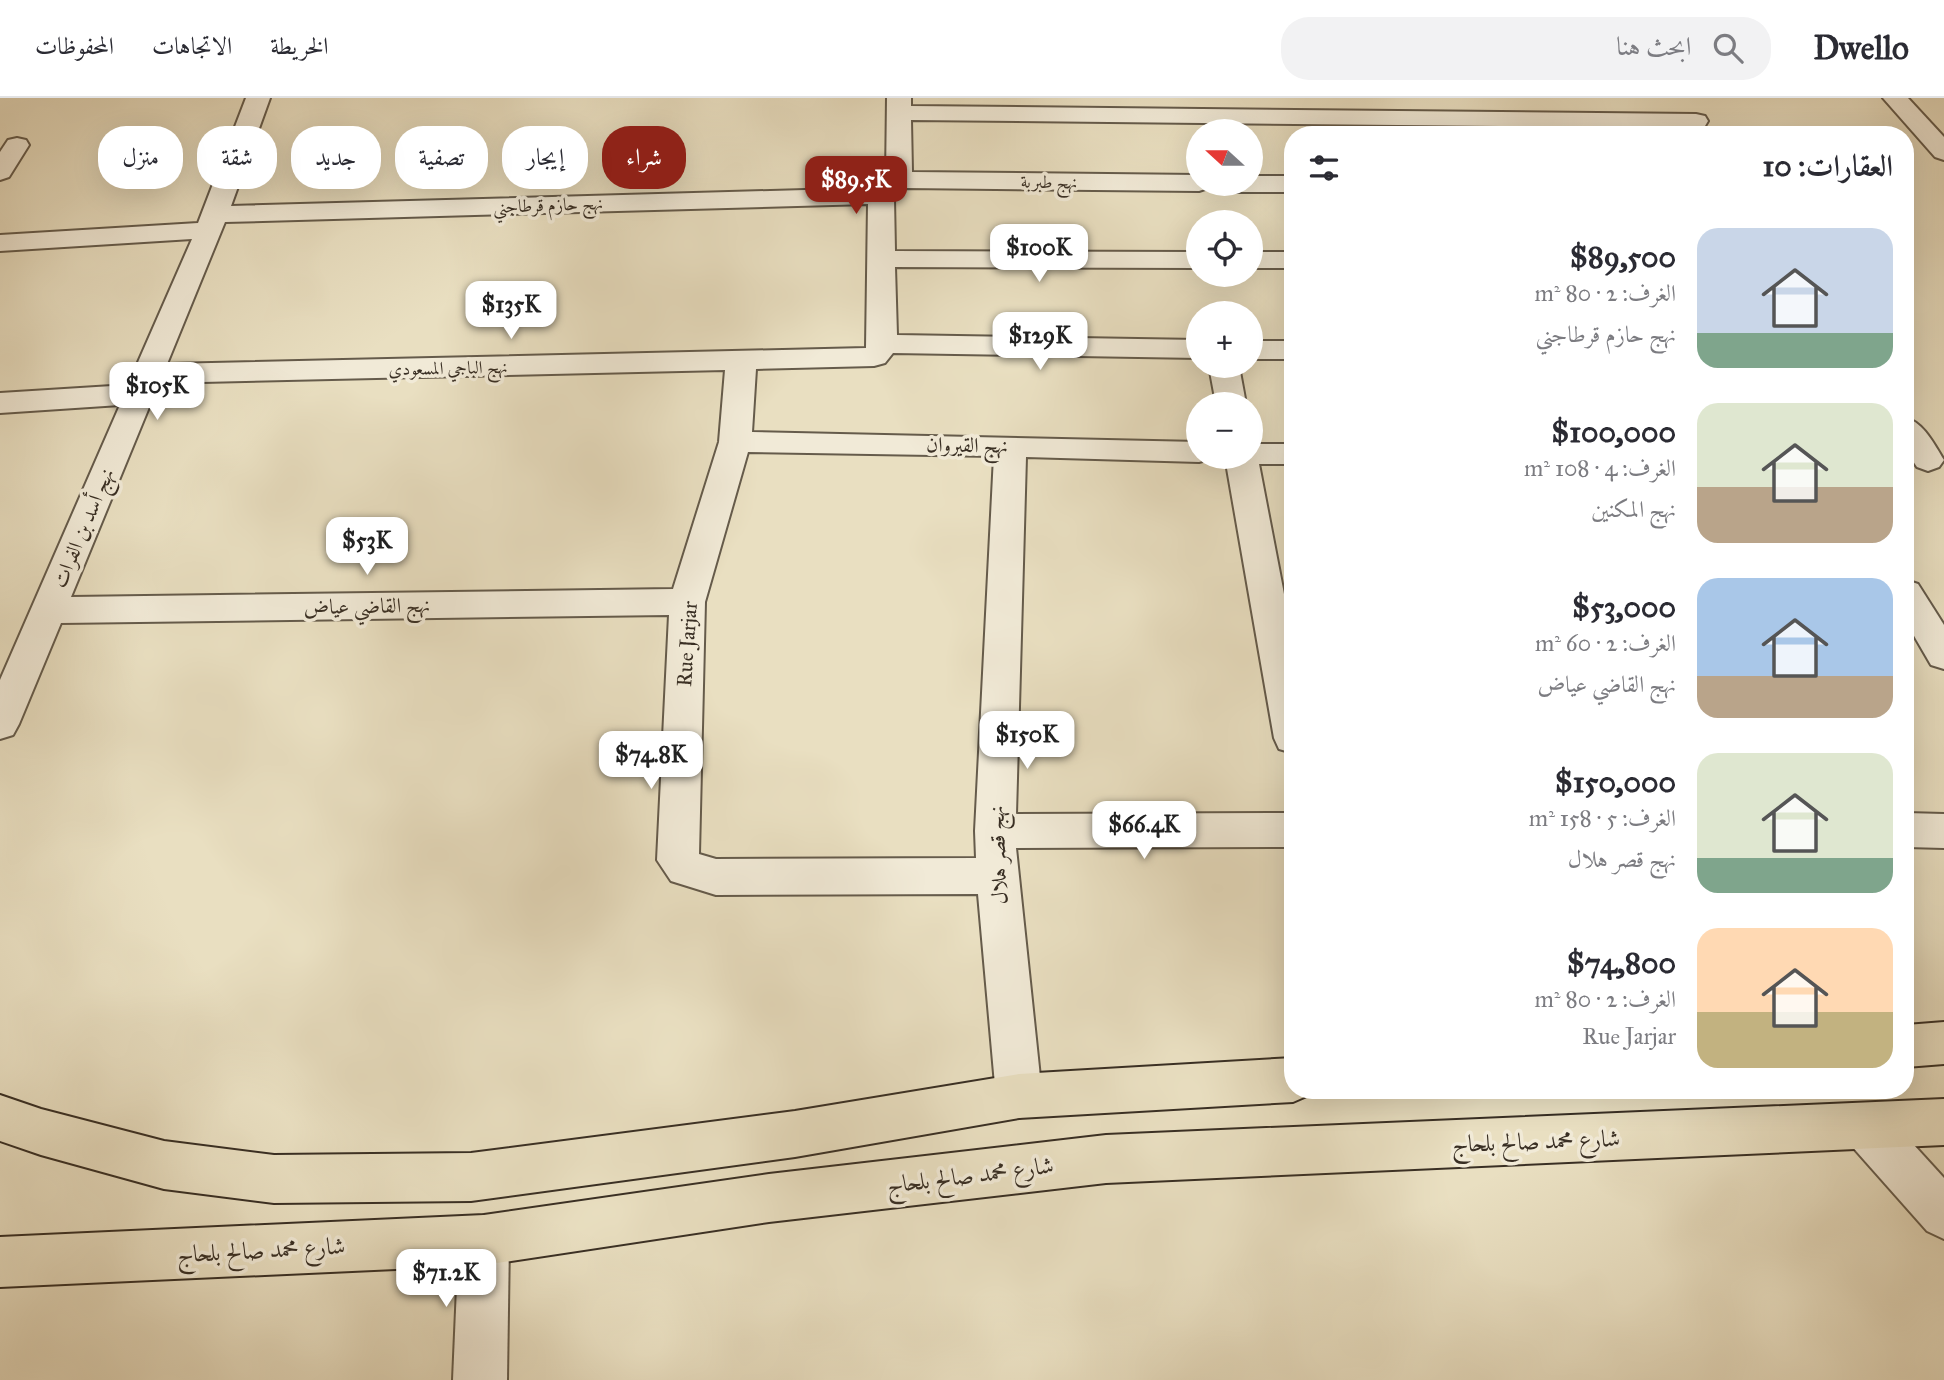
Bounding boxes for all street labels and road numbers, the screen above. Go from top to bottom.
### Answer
street label: نهج طبربة [1020,171,1078,198]
street label: نهج حازم قرطاجني [493,192,603,224]
street label: نهج الباجي المسعودي [388,356,508,385]
street label: نهج القيروان [926,431,1008,465]
street label: نهج أسد بن الفرات [44,463,125,594]
street label: نهج القاضي عياض [304,592,431,627]
street label: Rue Jarjar [671,600,703,688]
street label: نهج قصر هلال [983,805,1019,905]
street label: شارع محمد صالح بلحاج [1451,1123,1621,1165]
street label: شارع محمد صالح بلحاج [885,1150,1056,1206]
street label: شارع محمد صالح بلحاج [176,1231,346,1275]

